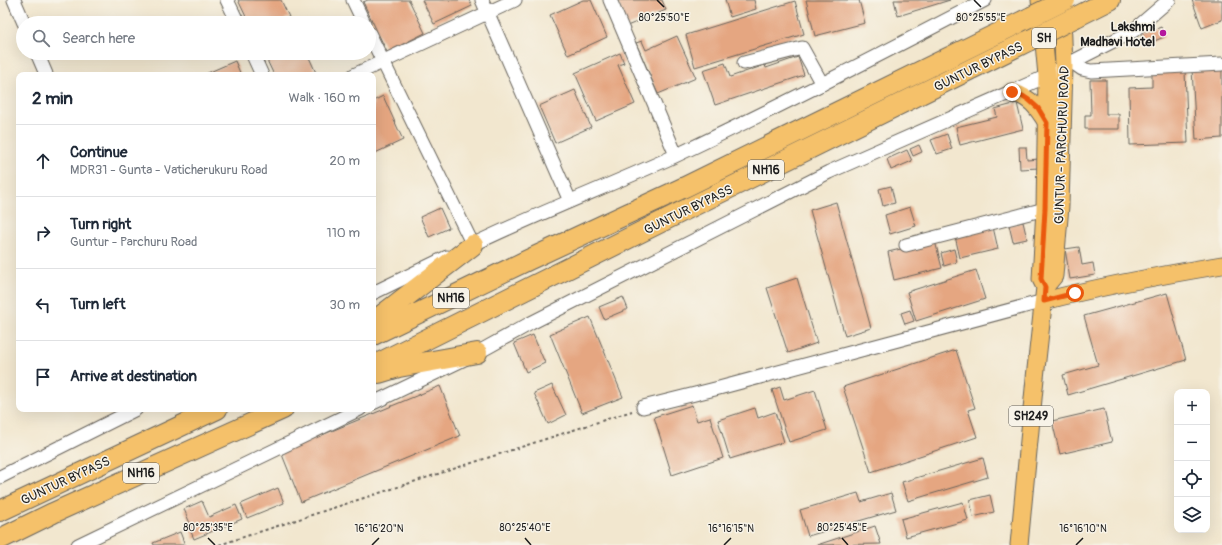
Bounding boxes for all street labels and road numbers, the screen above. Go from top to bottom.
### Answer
road number: SH [1032,28,1056,48]
street label: GUNTUR BYPASS [932,39,1025,95]
street label: GUNTUR - PARCHURU ROAD [1051,66,1073,224]
road number: NH16 [748,160,784,180]
street label: GUNTUR BYPASS [642,182,735,238]
road number: NH16 [433,288,469,308]
road number: SH249 [1009,406,1053,426]
street label: GUNTUR BYPASS [18,453,113,509]
road number: NH16 [123,463,159,483]

